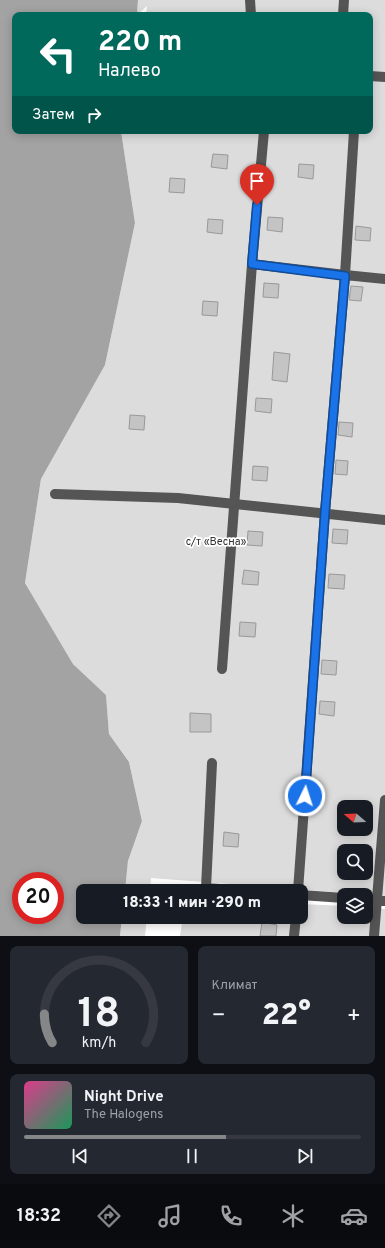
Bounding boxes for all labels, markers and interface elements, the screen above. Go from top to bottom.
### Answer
text: 220 m [98,25,182,61]
icon: left [32,28,84,80]
text: Налево [98,60,161,83]
icon: right [83,104,105,126]
text: Затем [32,106,75,125]
pin [240,164,274,205]
icon: arrive [246,170,268,192]
park label: с/т «Весна» [186,535,247,549]
position arrow [284,775,326,817]
north arrow [337,800,373,836]
map controls [337,800,373,924]
button: search [337,844,373,880]
speed limit sign: 20 [12,872,64,924]
button: layers [337,888,373,924]
text: 18:33 · 1 мин · 290 m [123,894,261,913]
text: Климат [212,978,257,994]
text: 18 [77,989,120,1042]
text: 22° [262,998,311,1035]
text: − [212,1003,226,1030]
text: + [347,1003,361,1030]
text: km/h [81,1034,116,1052]
text: Night Drive [84,1088,164,1107]
text: The Halogens [84,1107,163,1123]
icon: previous [69,1145,91,1167]
icon: pause [181,1145,203,1167]
icon: next [294,1145,316,1167]
icon: directions [95,1202,123,1230]
icon: music [156,1202,184,1230]
icon: phone [217,1202,245,1230]
icon: climate [279,1202,307,1230]
icon: car [340,1202,368,1230]
text: 18:32 [17,1205,61,1228]

